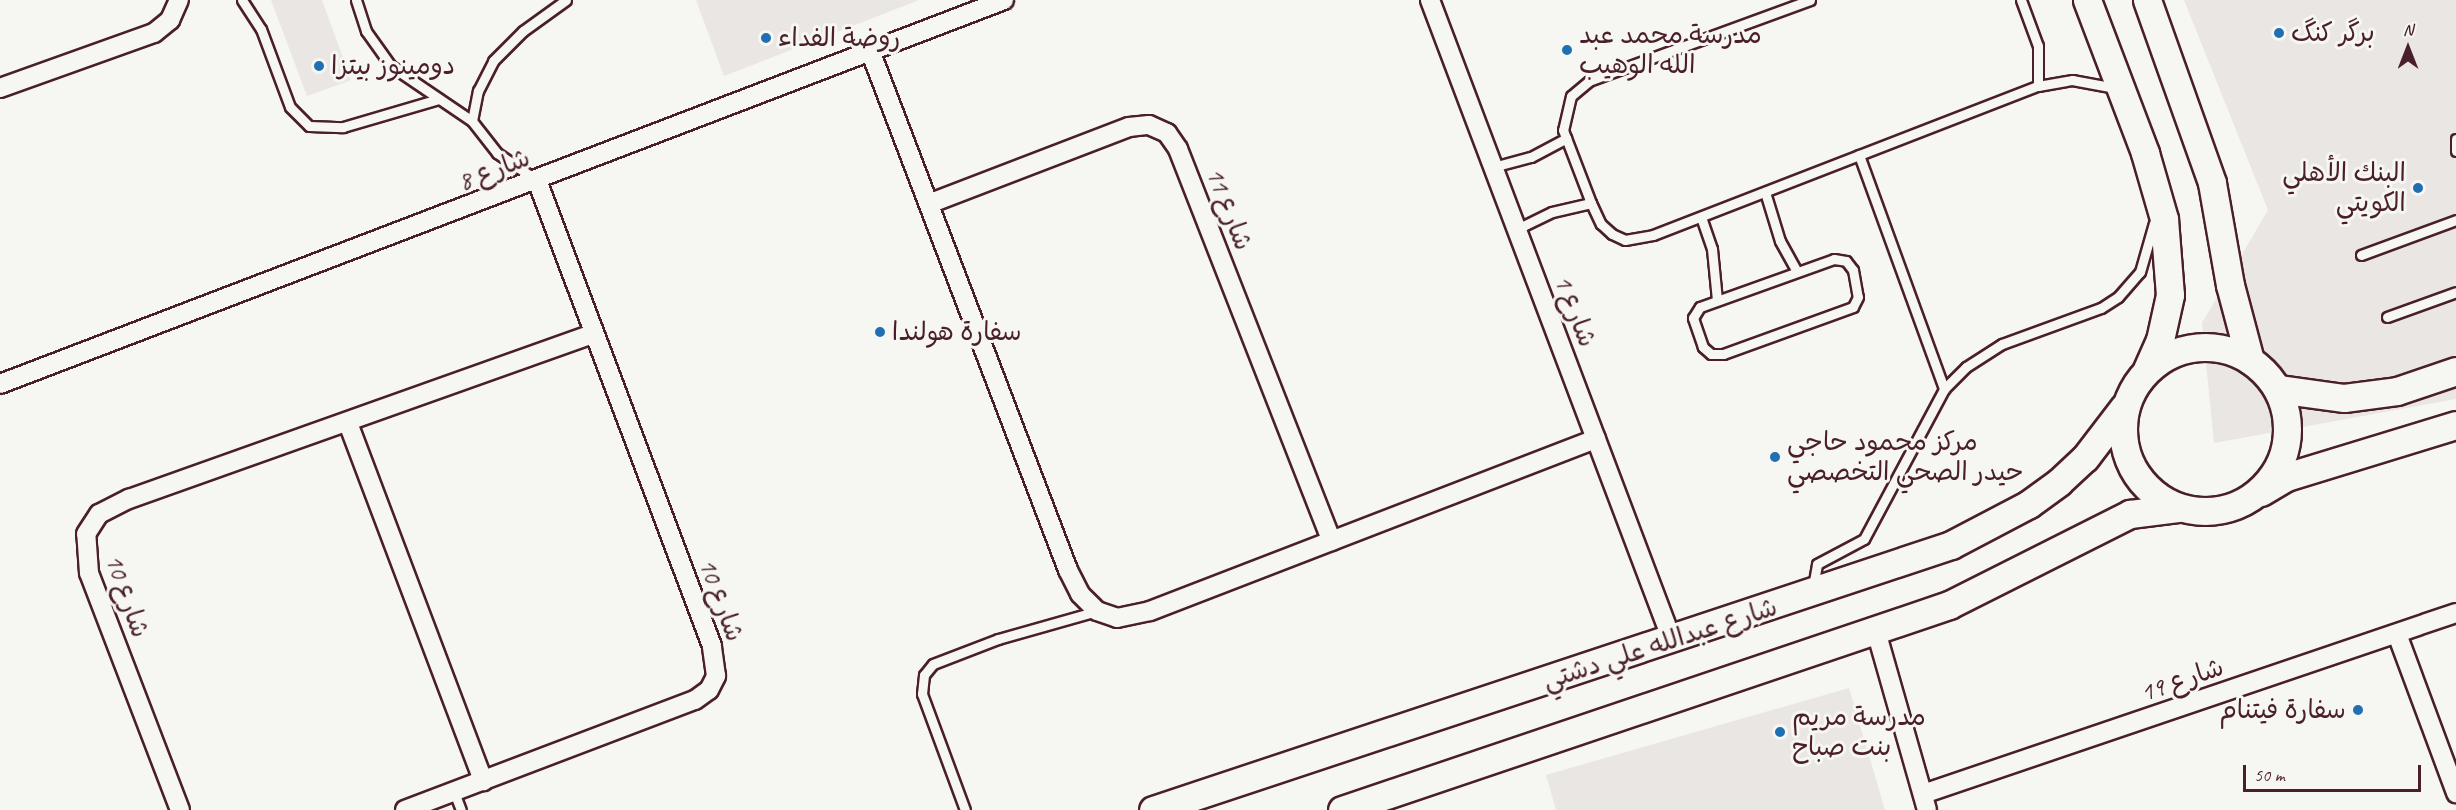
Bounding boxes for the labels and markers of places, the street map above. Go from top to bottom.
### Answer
place label: برگر كنگ [2291,17,2375,49]
place label: مدرسة محمد عبد الله الوهيب [1579,19,1762,80]
place label: روضة الفداء [778,22,900,54]
marker: برگر كنگ [2272,26,2286,40]
marker: روضة الفداء [759,31,773,45]
marker: مدرسة محمد عبد الله الوهيب [1560,43,1574,57]
place label: دومينوز بيتزا [331,50,455,82]
marker: دومينوز بيتزا [312,59,326,73]
place label: البنك الأهلي الكويتي [2282,157,2406,218]
marker: البنك الأهلي الكويتي [2411,181,2425,195]
place label: سفارة هولندا [892,316,1022,348]
marker: سفارة هولندا [873,325,887,339]
place label: مركز محمود حاجي حيدر الصحي التخصصي [1787,426,2024,488]
marker: مركز محمود حاجي حيدر الصحي التخصصي [1768,450,1782,464]
place label: سفارة فيتنام [2219,694,2346,726]
place label: مدرسة مريم بنت صباح [1792,701,1926,762]
marker: سفارة فيتنام [2351,703,2365,717]
marker: مدرسة مريم بنت صباح [1773,725,1787,739]

